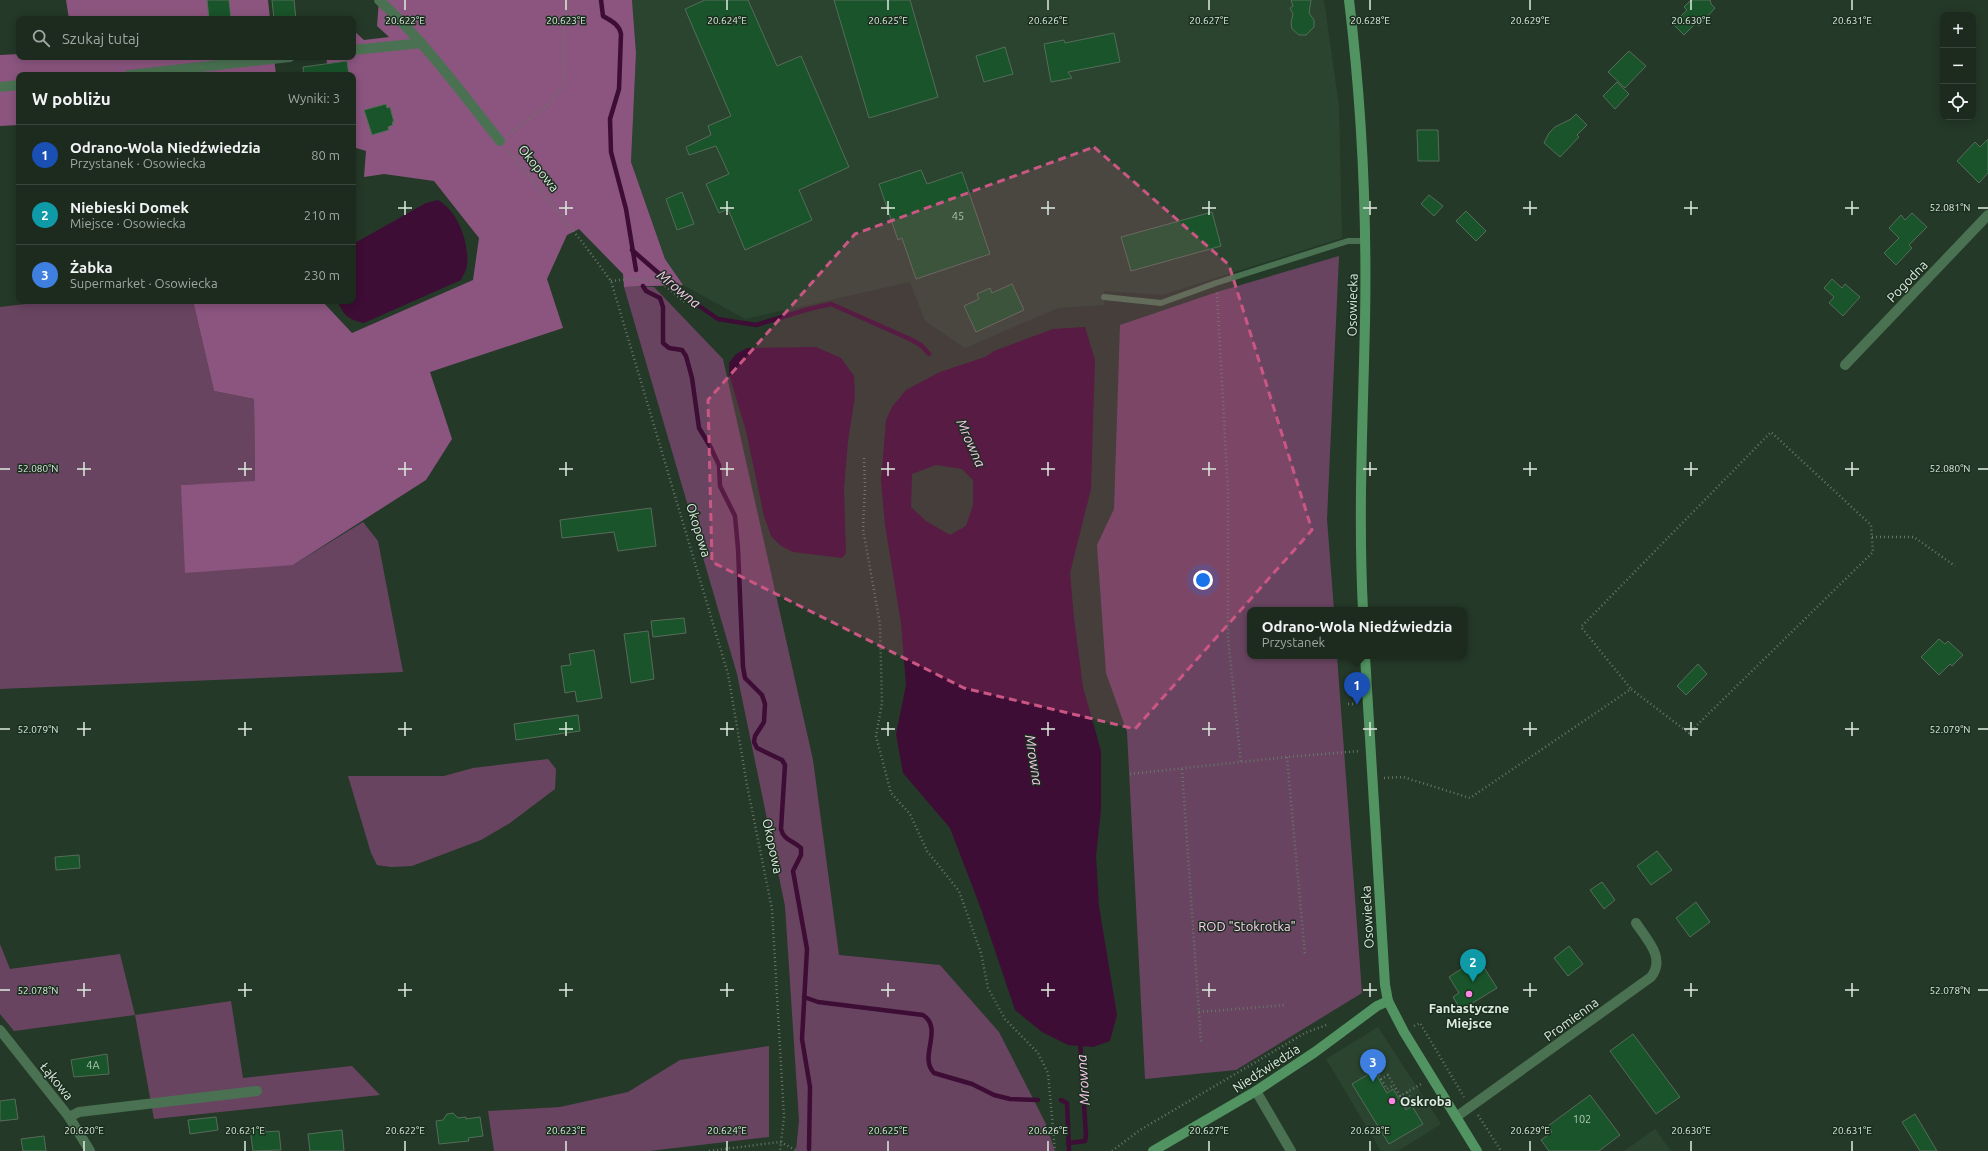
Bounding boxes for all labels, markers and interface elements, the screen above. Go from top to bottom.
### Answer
map controls [1940,12,1976,120]
button: + [1940,12,1976,48]
text: 20.622°E [385,15,425,26]
text: 20.623°E [546,15,586,26]
text: 20.624°E [707,15,747,26]
text: 20.625°E [868,15,908,26]
text: 20.626°E [1028,15,1068,26]
text: 20.627°E [1189,15,1229,26]
text: 20.628°E [1350,15,1390,26]
text: 20.629°E [1510,15,1550,26]
text: 20.630°E [1671,15,1711,26]
text: 20.631°E [1832,15,1872,26]
search box [16,16,356,60]
icon: search [30,27,52,49]
text: Szukaj tutaj [62,30,139,47]
button: − [1940,48,1976,84]
button: locate [1940,84,1976,120]
text: W pobliżu [32,89,111,108]
text: Wyniki: 3 [288,91,340,105]
text: Odrano-Wola Niedźwiedzia [70,139,261,156]
street label: Okopowa [516,142,562,194]
text: 1 [41,148,49,162]
text: 80 m [311,148,340,162]
text: Przystanek · Osowiecka [70,156,206,170]
text: Niebieski Domek [70,199,189,216]
text: 52.081°N [1929,202,1971,213]
text: 2 [41,208,49,222]
text: 210 m [304,208,340,222]
house number: 45 [952,210,964,222]
text: Miejsce · Osowiecka [70,216,186,230]
street label: Pogodna [1884,257,1930,305]
text: Żabka [70,259,113,276]
water label: Mrowna [654,267,704,312]
text: 3 [41,268,49,282]
text: 230 m [304,268,340,282]
street label: Osowiecka [1344,273,1360,337]
text: Supermarket · Osowiecka [70,276,218,290]
water label: Mrowna [953,416,989,470]
text: 52.080°N [17,463,59,474]
text: 52.080°N [1929,463,1971,474]
street label: Okopowa [684,501,714,559]
your location [1193,570,1213,590]
popup [1247,607,1467,659]
text: Odrano-Wola Niedźwiedzia [1262,618,1452,635]
text: Przystanek [1262,635,1325,649]
pin: 1 [1344,672,1370,705]
text: 52.079°N [17,724,59,735]
text: 52.079°N [1929,724,1971,735]
water label: Mrowna [1022,734,1046,787]
street label: Okopowa [760,817,786,875]
street label: Osowiecka [1358,885,1376,949]
park label: ROD "Stokrotka" [1198,919,1296,933]
pin: 2 [1460,949,1486,982]
text: 52.078°N [17,985,59,996]
text: 52.078°N [1929,985,1971,996]
marker: Fantastyczne Miejsce [1464,989,1474,999]
street label: Promienna [1541,995,1601,1043]
place label: Fantastyczne Miejsce [1429,1001,1509,1030]
street label: Niedźwiedzia [1230,1041,1302,1095]
pin: 3 [1360,1049,1386,1082]
water label: Mrowna [1073,1054,1093,1106]
street label: Łąkowa [38,1059,76,1103]
house number: 4A [86,1059,101,1071]
place label: Oskroba [1400,1094,1452,1108]
marker: Oskroba [1387,1096,1397,1106]
house number: 102 [1573,1113,1591,1125]
text: 20.620°E [64,1125,104,1136]
text: 20.621°E [225,1125,265,1136]
text: 20.622°E [385,1125,425,1136]
text: 20.623°E [546,1125,586,1136]
text: 20.624°E [707,1125,747,1136]
text: 20.625°E [868,1125,908,1136]
text: 20.626°E [1028,1125,1068,1136]
text: 20.627°E [1189,1125,1229,1136]
text: 20.628°E [1350,1125,1390,1136]
text: 20.629°E [1510,1125,1550,1136]
text: 20.630°E [1671,1125,1711,1136]
text: 20.631°E [1832,1125,1872,1136]

